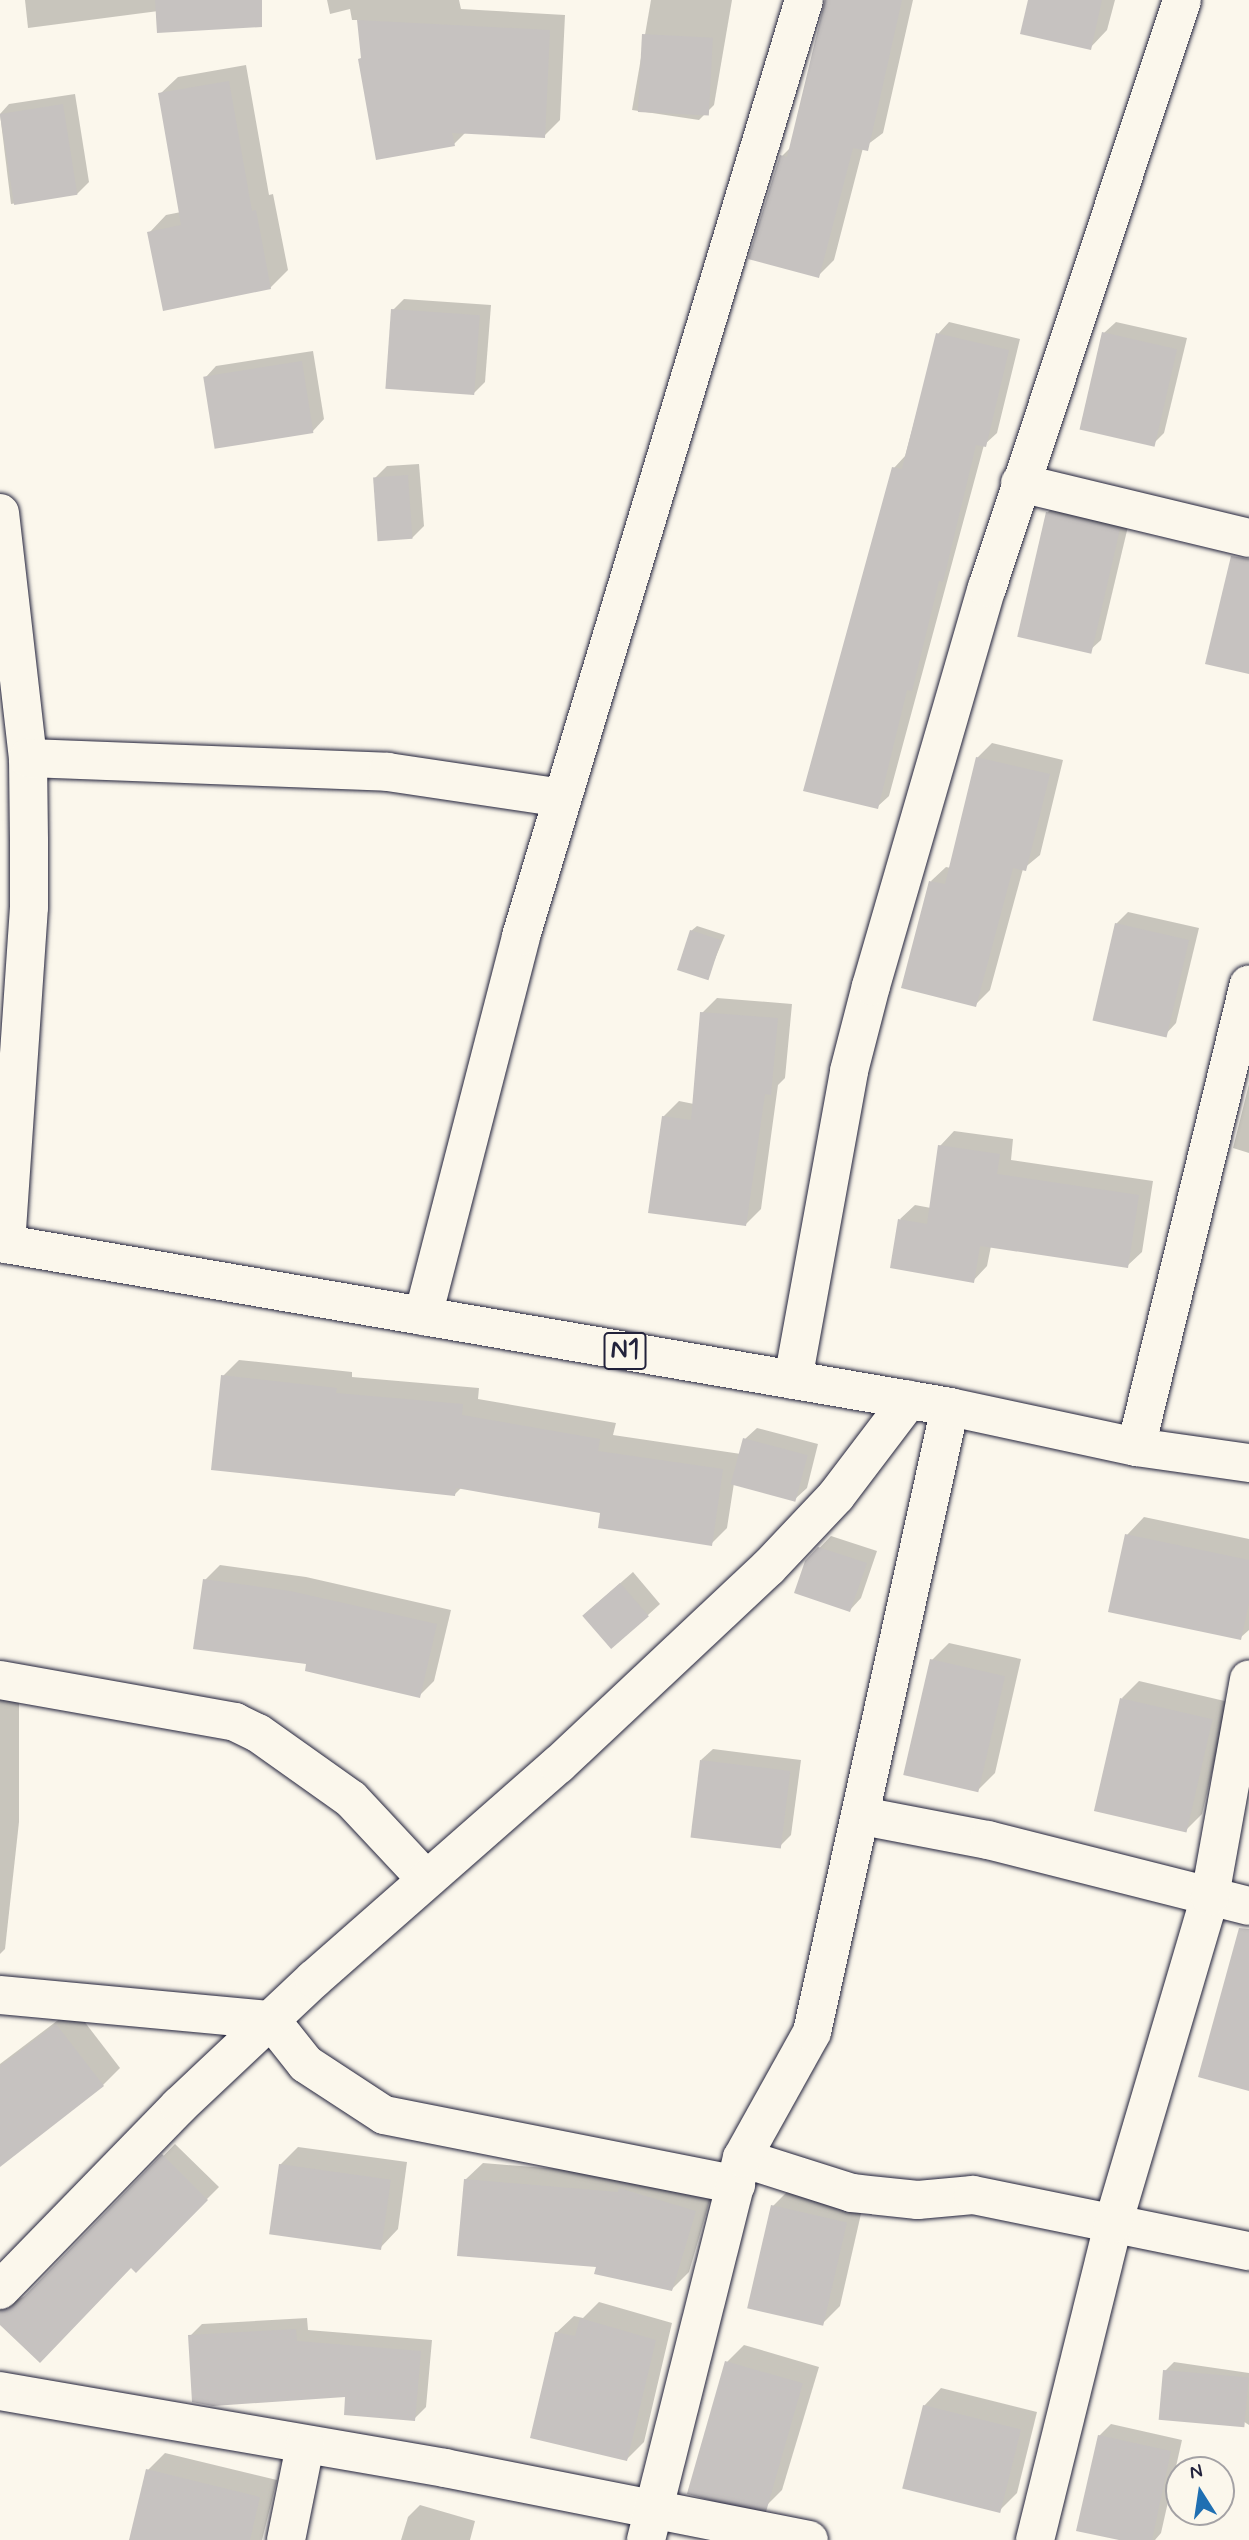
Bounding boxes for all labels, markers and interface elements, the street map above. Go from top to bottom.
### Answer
road number: N1 [602,1328,648,1374]
north arrow [1165,2456,1235,2526]
text: N [1187,2458,1205,2485]

